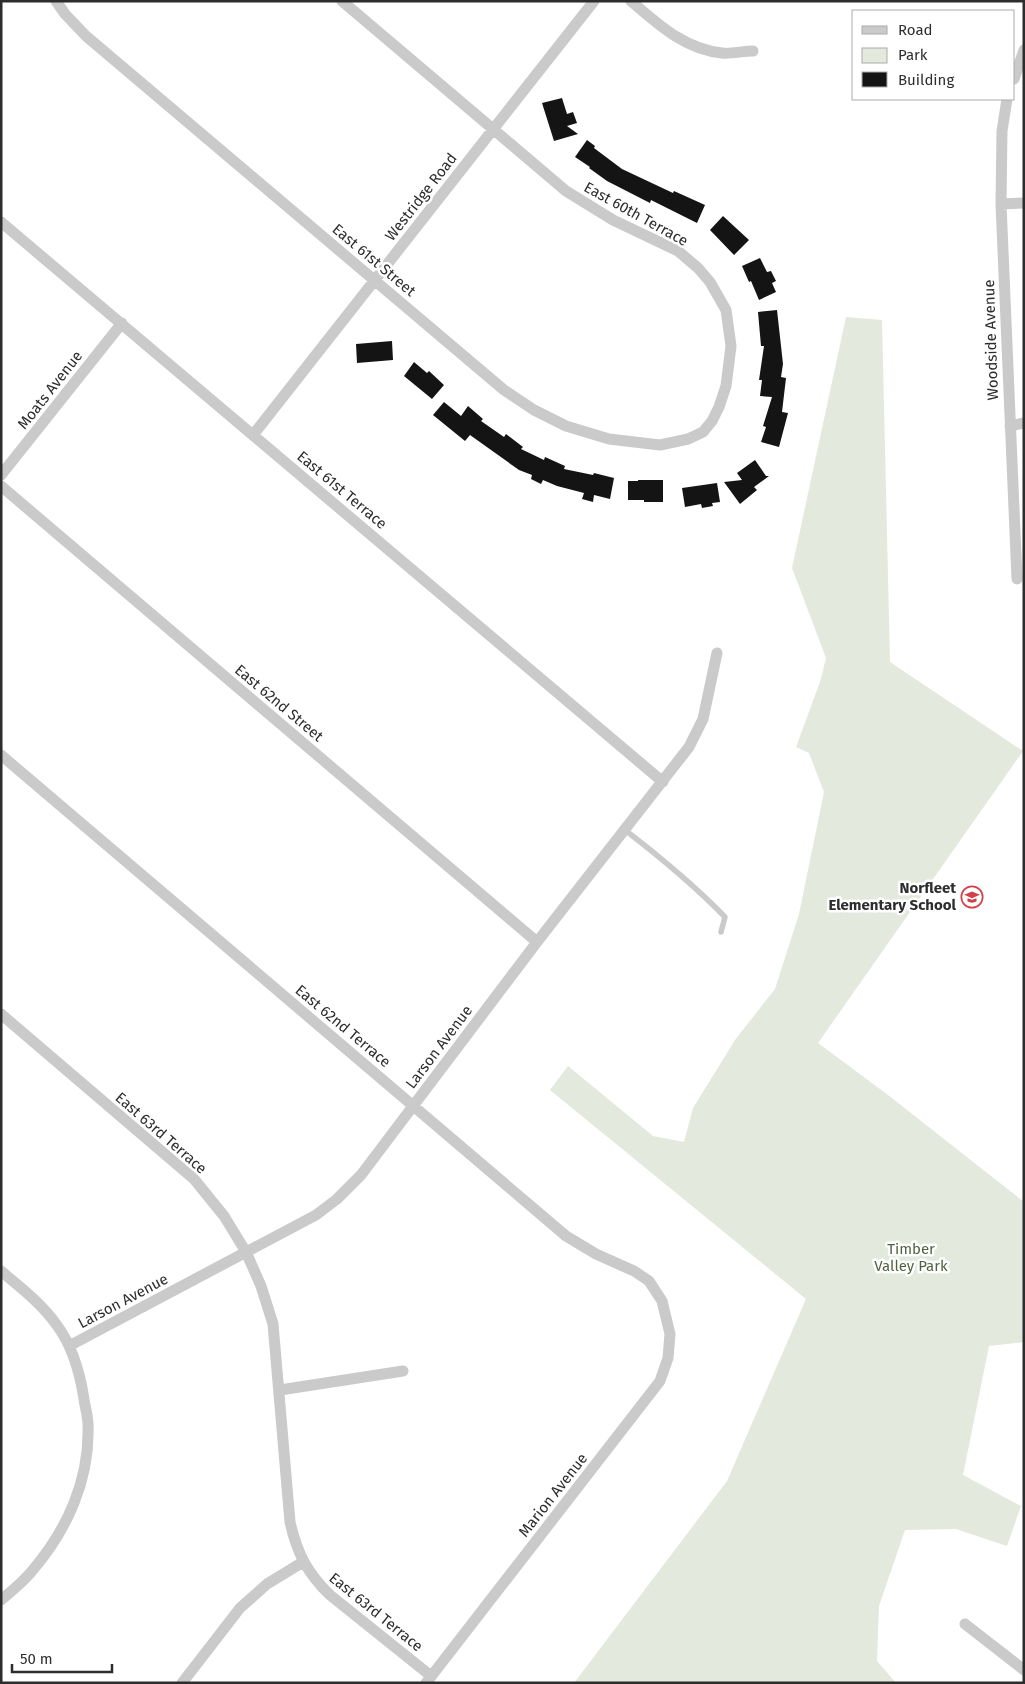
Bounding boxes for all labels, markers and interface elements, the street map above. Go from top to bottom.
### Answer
legend [852,10,1015,100]
text: Road [898,21,933,39]
text: Park [898,46,928,64]
text: Building [898,71,954,89]
street label: Westridge Road [381,150,461,244]
street label: East 60th Terrace [581,178,691,250]
street label: East 61st Street [329,220,420,300]
street label: Woodside Avenue [980,279,1002,401]
street label: Moats Avenue [14,347,86,433]
street label: East 61st Terrace [293,447,391,533]
street label: East 62nd Street [231,661,327,746]
place label: Norfleet Elementary School [828,879,957,914]
school or university icon: Norfleet Elementary School [960,885,984,909]
street label: East 62nd Terrace [292,981,394,1071]
street label: Larson Avenue [402,1002,476,1092]
street label: East 63rd Terrace [112,1088,210,1178]
park label: Timber Valley Park [874,1240,948,1275]
street label: Larson Avenue [75,1270,171,1332]
street label: Marion Avenue [515,1450,591,1540]
street label: East 63rd Terrace [326,1569,426,1655]
scale bar [12,1642,112,1674]
text: 50 m [20,1650,53,1668]

